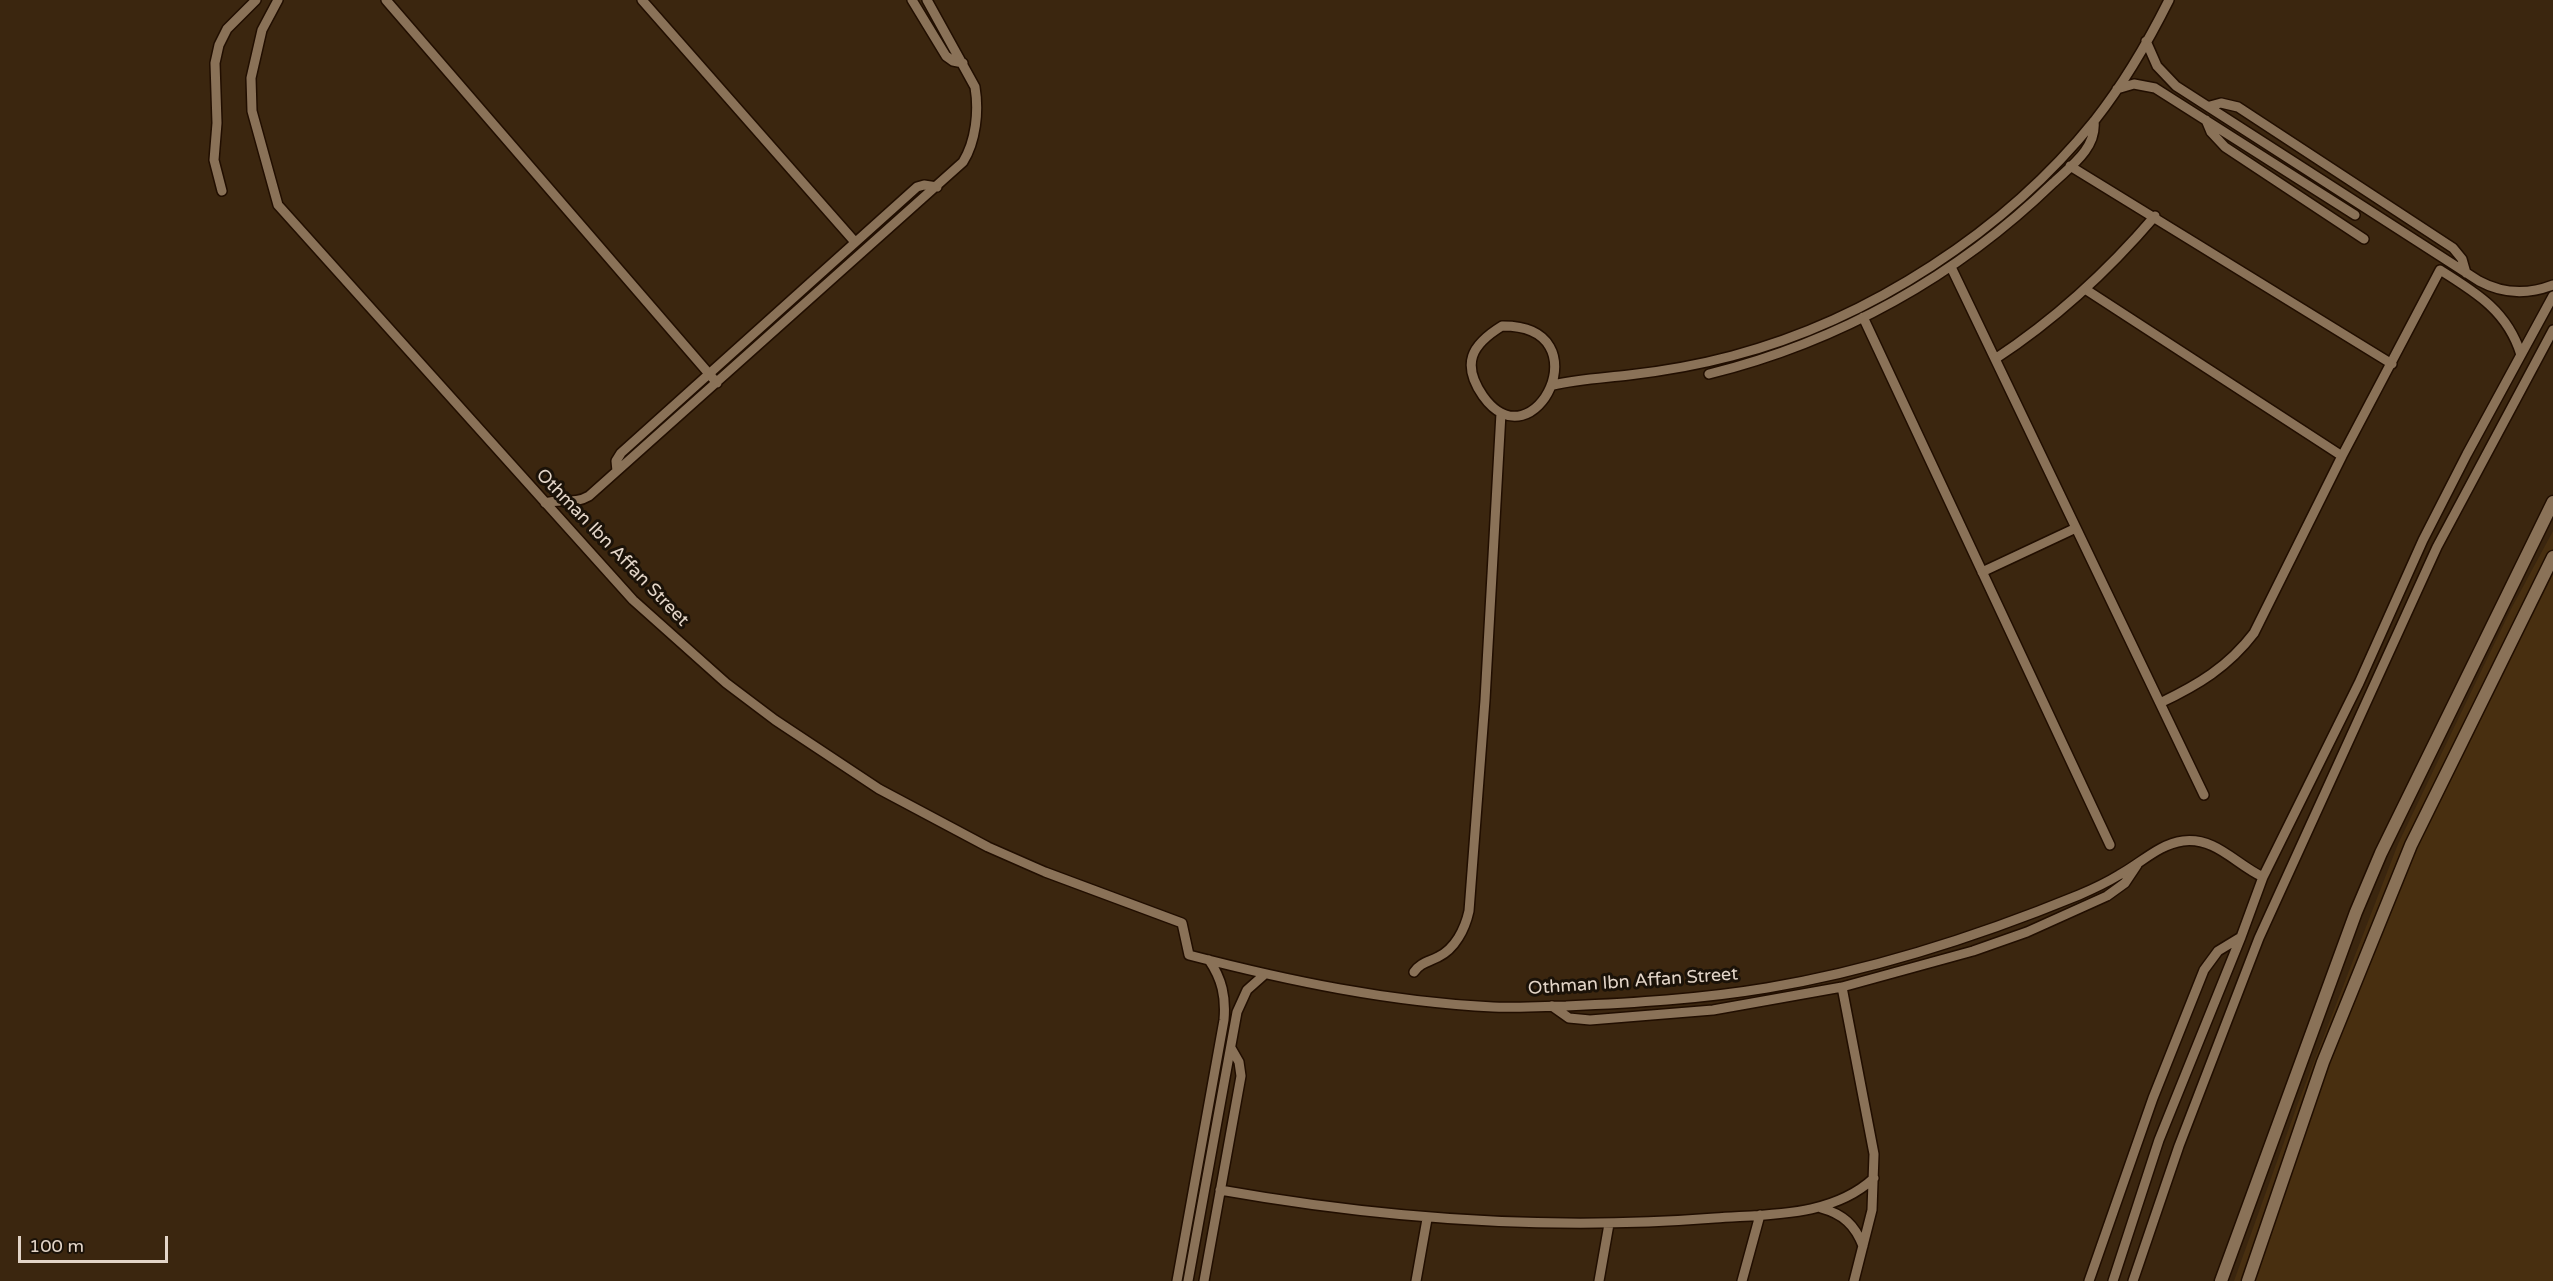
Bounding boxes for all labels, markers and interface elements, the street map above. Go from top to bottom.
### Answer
street label: Othman Ibn Affan Street [531,465,693,631]
street label: Othman Ibn Affan Street [1527,964,1739,1000]
scale bar [21,1224,171,1262]
text: 100 m [29,1235,84,1257]

